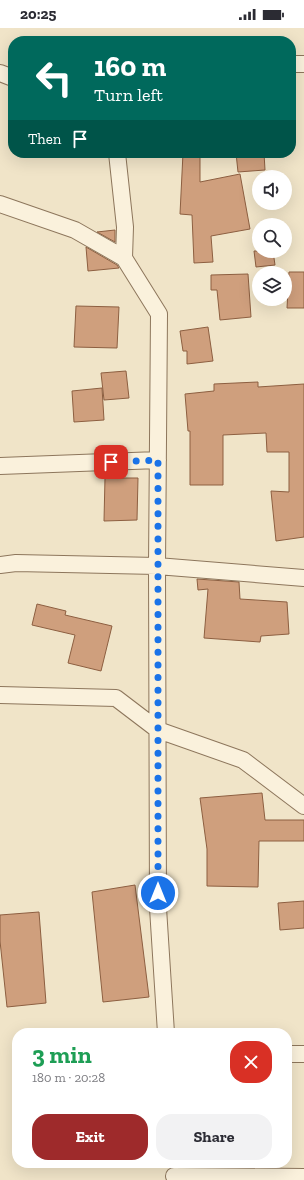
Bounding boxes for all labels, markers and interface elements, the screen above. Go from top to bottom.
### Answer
text: 20:25 [20,5,56,23]
text: 160 m [94,50,166,83]
icon: left [28,52,80,104]
text: Turn left [94,84,163,106]
icon: arrive [69,128,91,150]
text: Then [28,130,61,148]
map controls [252,170,292,306]
button: sound [252,170,292,210]
button: search [252,218,292,258]
button: layers [252,266,292,306]
pin [94,445,128,479]
icon: arrive [100,451,122,473]
position arrow [137,872,179,914]
text: 3 min [32,1040,92,1069]
button: close [230,1041,272,1083]
text: 180 m · 20:28 [32,1070,105,1085]
button: Exit [32,1114,148,1160]
button: Share [156,1114,272,1160]

